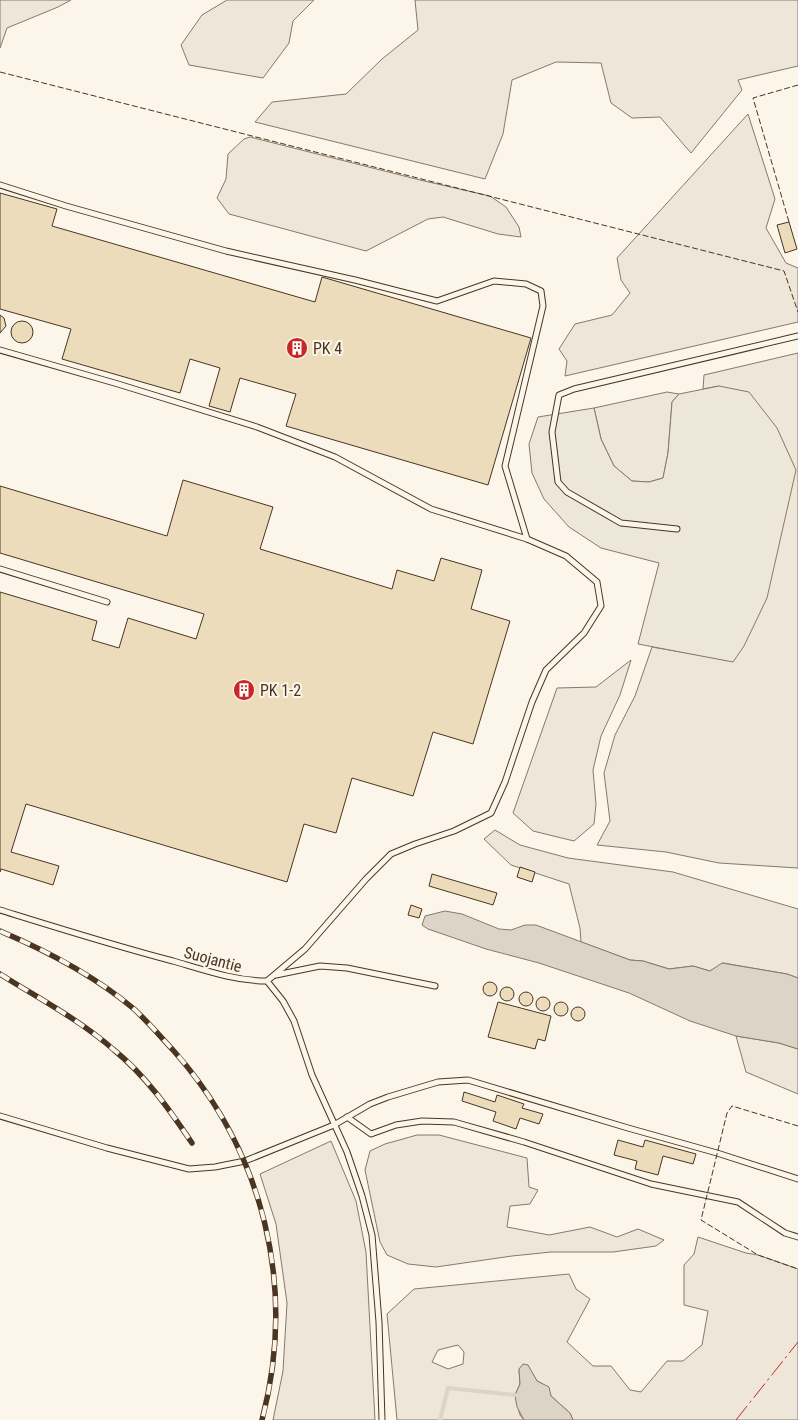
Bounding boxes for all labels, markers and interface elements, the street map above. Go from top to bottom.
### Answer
building icon: PK 4 [285,336,309,360]
place label: PK 4 [313,339,342,358]
building icon: PK 1-2 [232,678,256,702]
place label: PK 1-2 [260,681,301,700]
street label: Suojantie [182,943,244,976]

